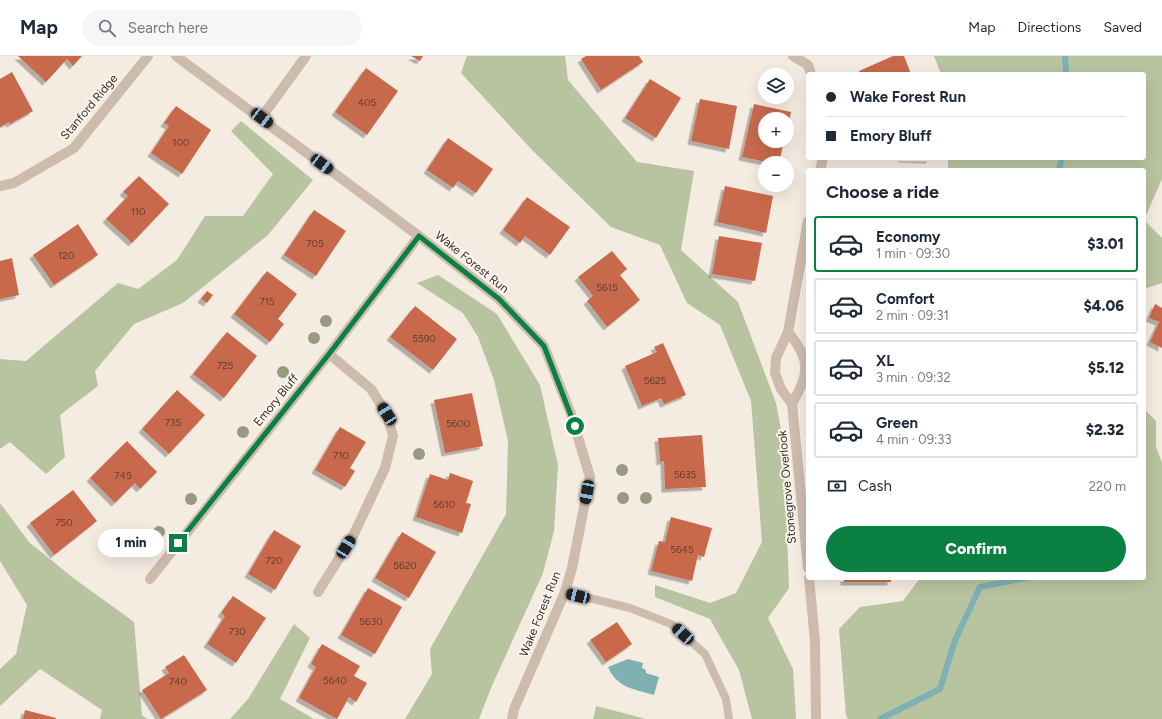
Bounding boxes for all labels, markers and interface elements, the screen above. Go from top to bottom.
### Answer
search box [82,10,362,46]
text: Map [20,16,58,39]
icon: search [96,17,118,39]
text: Search here [128,19,208,37]
text: Map [968,19,996,36]
text: Directions [1018,19,1081,36]
text: Saved [1103,19,1142,36]
map controls [758,68,794,192]
button: layers [758,68,794,104]
street label: Stanford Ridge [58,71,121,143]
text: Wake Forest Run [850,88,966,106]
house number: 405 [358,96,376,109]
car [249,106,275,130]
button: + [758,112,794,148]
text: Emory Bluff [850,127,932,145]
house number: 100 [173,136,189,149]
car [309,152,335,176]
button: − [758,156,794,192]
text: Choose a ride [826,181,939,203]
house number: 110 [131,205,145,218]
icon: car [828,226,864,262]
street label: Wake Forest Run [432,228,512,296]
text: Economy [876,228,941,246]
text: $3.01 [1087,235,1124,253]
house number: 705 [306,237,324,250]
text: 1 min · 09:30 [876,246,950,261]
house number: 120 [58,249,74,262]
house number: 5615 [596,281,618,294]
icon: car [828,288,864,324]
text: Comfort [876,290,935,308]
house number: 715 [259,295,275,308]
text: $4.06 [1084,297,1124,315]
text: 2 min · 09:31 [876,308,949,323]
house number: 5590 [412,332,436,345]
icon: car [828,350,864,386]
text: XL [876,352,894,370]
house number: 725 [217,359,234,372]
text: $5.12 [1088,359,1124,377]
text: 3 min · 09:32 [876,370,951,385]
street label: Emory Bluff [251,371,302,429]
house number: 5625 [644,374,667,387]
car [375,401,399,427]
icon: car [828,412,864,448]
text: Green [876,414,918,432]
house number: 735 [165,416,182,429]
house number: 5600 [446,417,470,430]
route start [566,417,584,435]
text: $2.32 [1086,421,1124,439]
street label: Stonegrove Overlook [775,429,799,544]
text: 4 min · 09:33 [876,432,951,447]
house number: 710 [333,449,349,462]
house number: 5635 [674,468,697,481]
house number: 745 [114,469,132,482]
icon: cash [826,475,848,497]
text: Cash [858,477,892,495]
car [579,479,595,505]
text: 220 m [1089,479,1126,494]
house number: 5610 [433,498,455,511]
house number: 750 [55,516,73,529]
button: Confirm [826,526,1126,572]
callout: 1 min [98,529,164,557]
route end [169,534,187,552]
car [335,534,357,560]
text: 1 min [115,535,147,550]
house number: 5645 [670,543,694,556]
house number: 720 [265,554,283,567]
house number: 5620 [393,559,417,572]
street label: Wake Forest Run [517,569,564,659]
car [565,587,591,605]
house number: 5630 [359,615,383,628]
car [670,622,696,646]
house number: 730 [228,625,246,638]
house number: 5640 [323,674,347,687]
house number: 740 [169,675,187,688]

